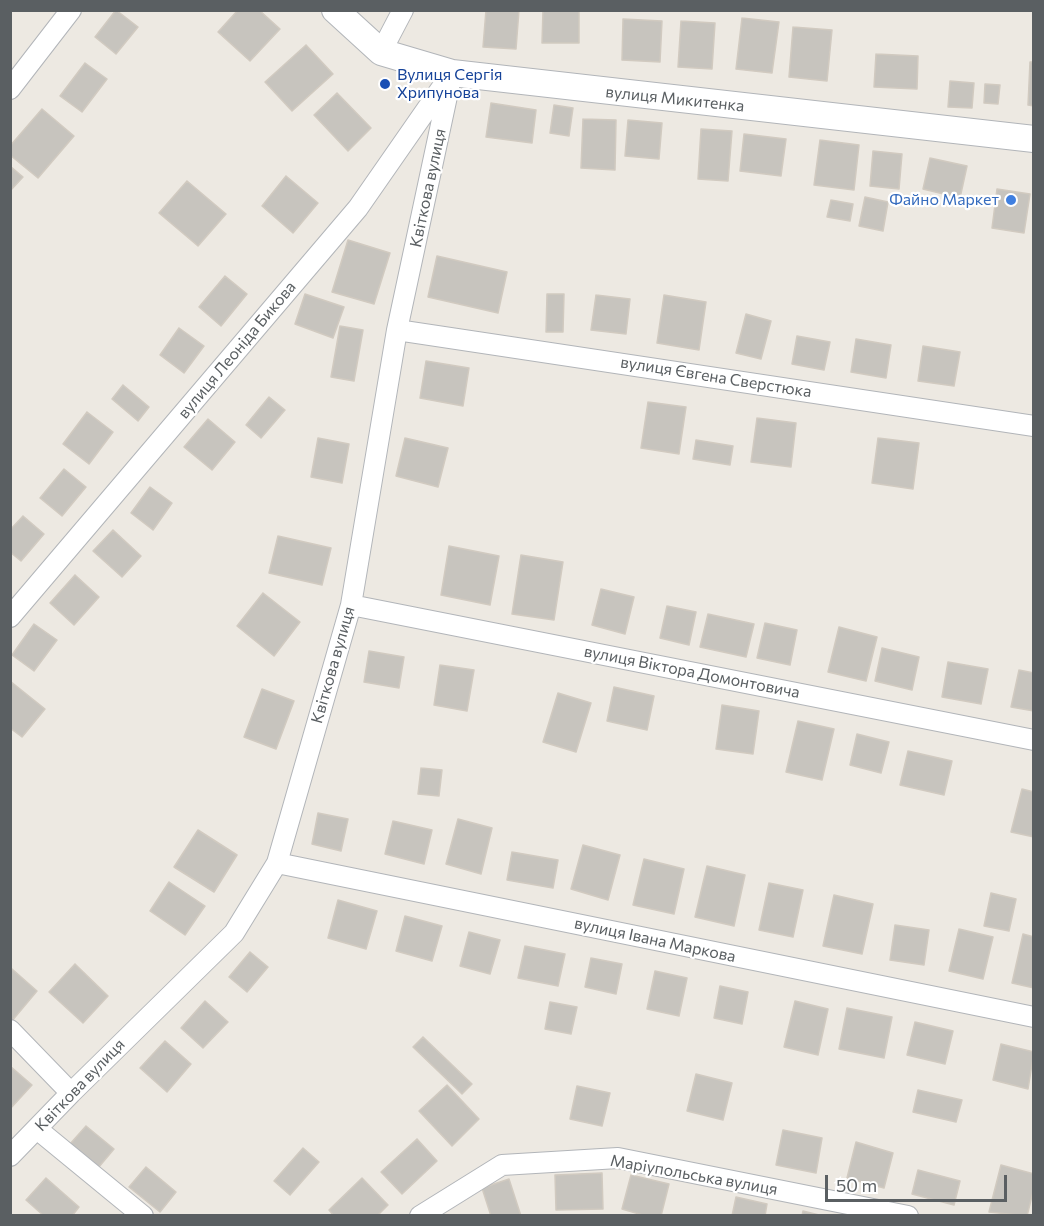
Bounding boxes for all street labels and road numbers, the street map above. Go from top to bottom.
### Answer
street label: вулиця Микитенка [605,82,745,116]
street label: Квіткова вулиця [406,127,450,249]
street label: вулиця Леоніда Бикова [174,278,300,422]
street label: вулиця Євгена Сверстюка [619,352,813,402]
street label: Квіткова вулиця [307,604,359,726]
street label: вулиця Віктора Домонтовича [582,642,802,702]
street label: вулиця Івана Маркова [573,914,737,966]
street label: Квіткова вулиця [31,1035,129,1135]
street label: Маріупольська вулиця [609,1151,779,1199]

